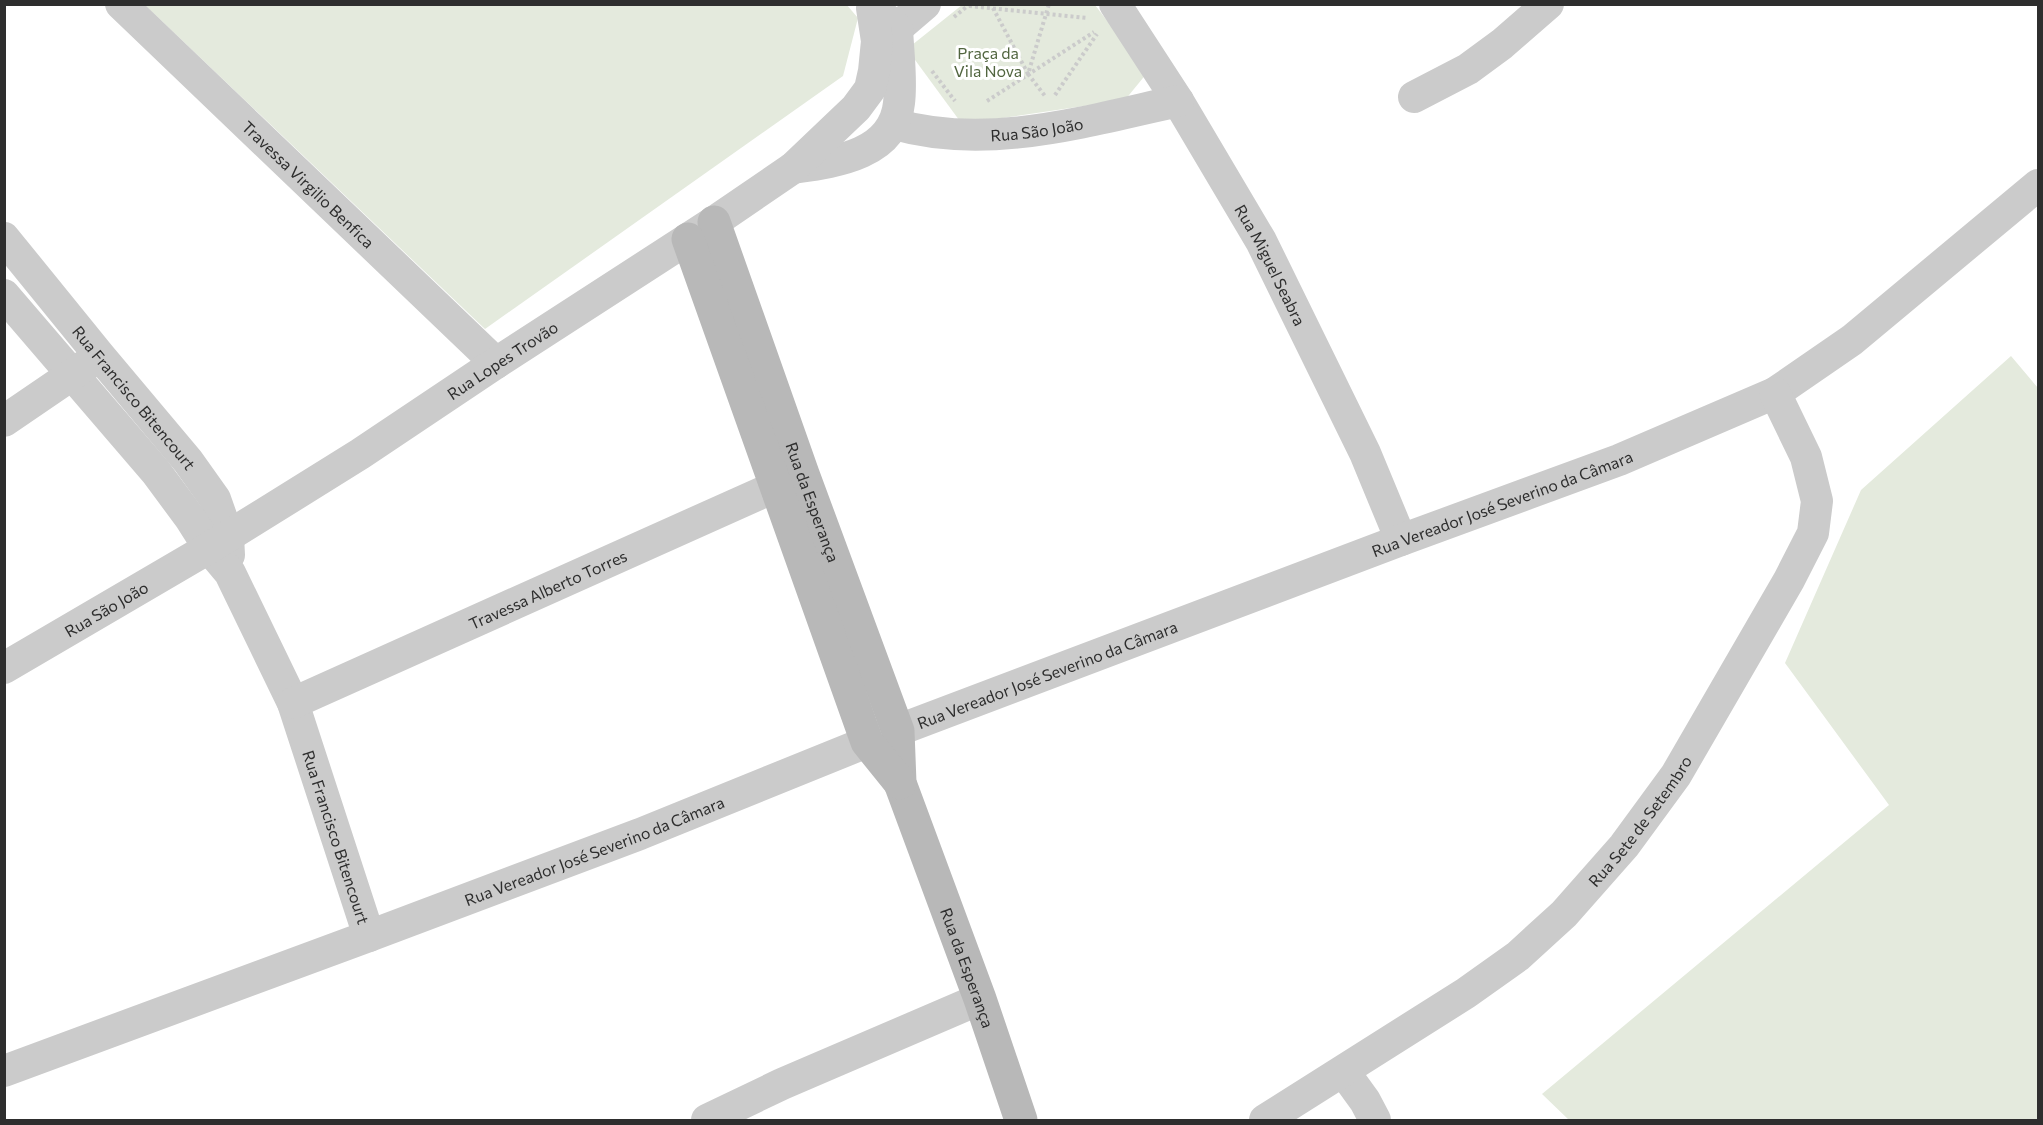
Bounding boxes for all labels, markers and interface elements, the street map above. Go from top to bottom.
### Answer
park label: Praça da Vila Nova [954,43,1022,80]
street label: Rua São João [990,113,1085,144]
street label: Travessa Virgilio Benfica [239,116,379,251]
street label: Rua Miguel Seabra [1232,201,1310,328]
street label: Rua Lopes Trovão [443,316,561,403]
street label: Rua Francisco Bitencourt [69,321,200,473]
street label: Rua da Esperança [783,439,844,565]
street label: Rua Vereador José Severino da Câmara [1369,446,1635,560]
street label: Travessa Alberto Torres [466,545,630,632]
street label: Rua São João [61,577,151,640]
street label: Rua Vereador José Severino da Câmara [914,616,1180,732]
street label: Rua Francisco Bitencourt [299,748,374,927]
street label: Rua Sete de Setembro [1584,752,1695,890]
street label: Rua Vereador José Severino da Câmara [462,792,727,909]
street label: Rua da Esperança [937,905,998,1030]

